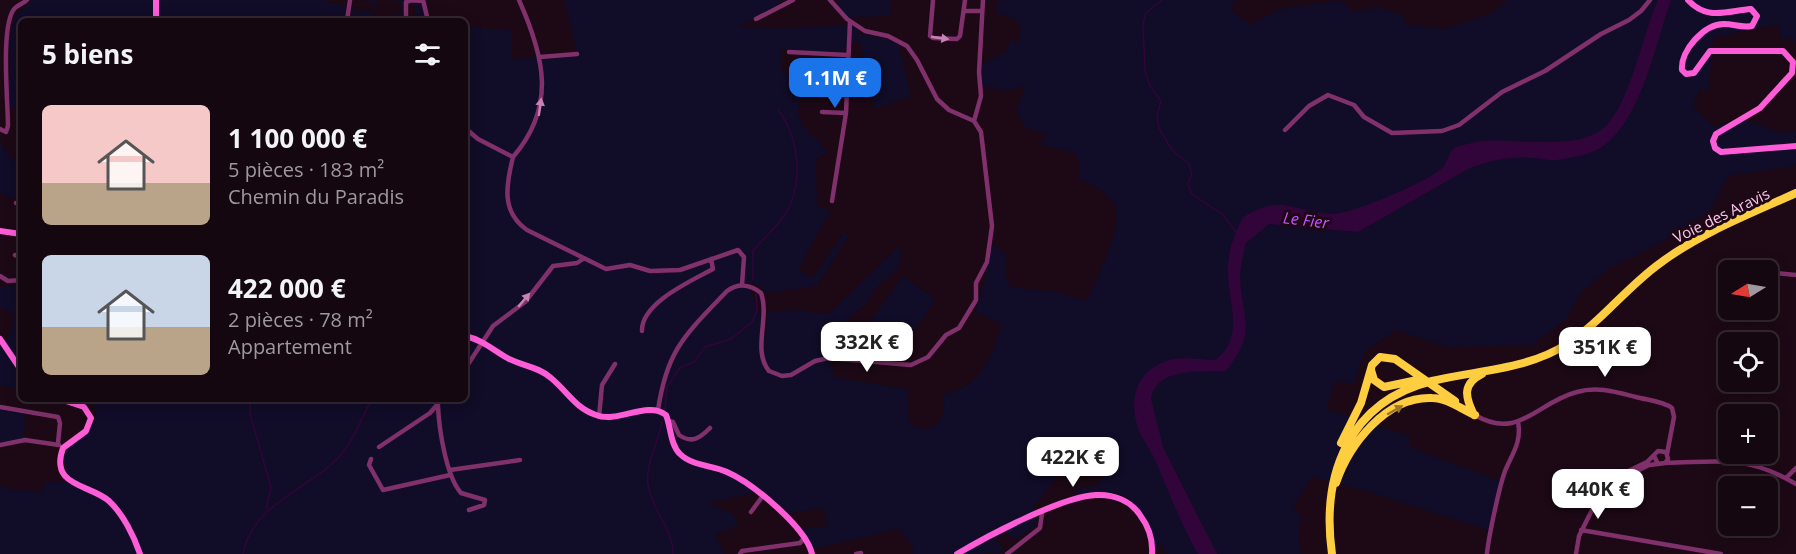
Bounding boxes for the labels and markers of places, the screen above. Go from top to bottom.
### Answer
pin: 1.1M € [786,58,884,109]
pin: 332K € [818,322,916,373]
pin: 351K € [1556,327,1654,378]
pin: 422K € [1024,437,1122,488]
pin: 440K € [1549,469,1647,520]

